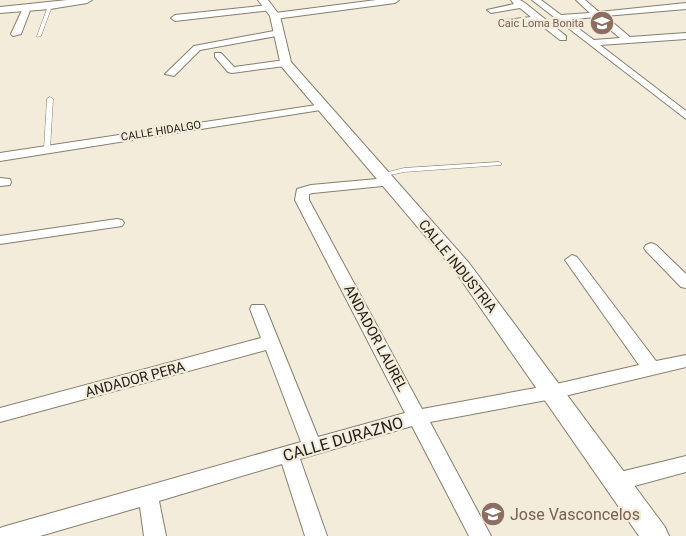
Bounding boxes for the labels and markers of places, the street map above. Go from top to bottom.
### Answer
school or university icon: Caic Loma Bonita [589,10,615,36]
place label: Caic Loma Bonita [498,17,584,30]
school or university icon: Jose Vasconcelos [480,501,506,527]
place label: Jose Vasconcelos [510,505,640,524]

